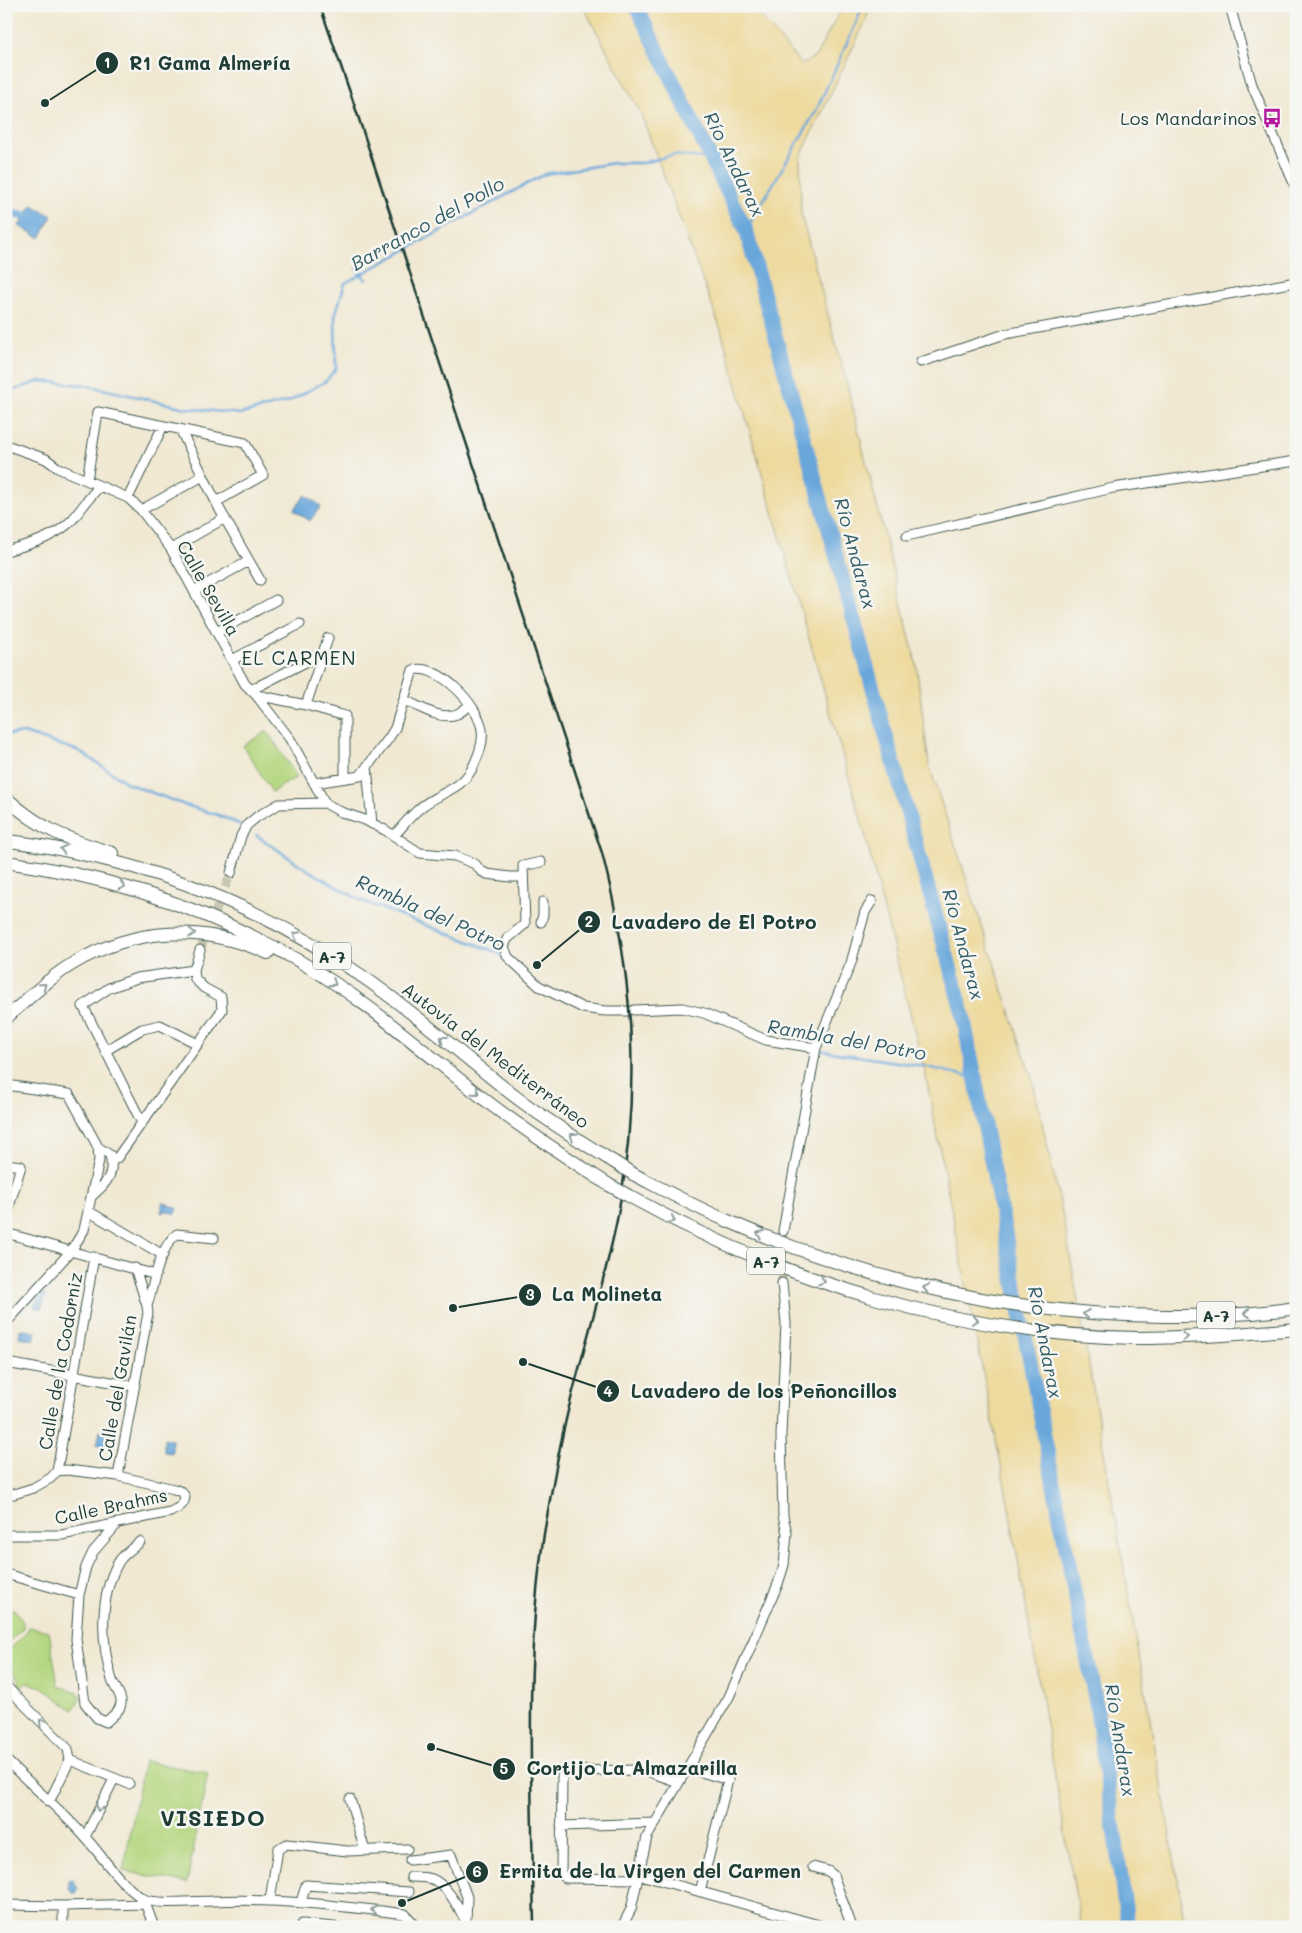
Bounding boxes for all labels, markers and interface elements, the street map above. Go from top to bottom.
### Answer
callout: R1 Gama Almería [94,46,301,80]
text: R1 Gama Almería [129,50,291,75]
text: 1 [104,52,110,72]
place label: Los Mandarinos [1120,106,1257,130]
water label: Río Andarax [699,107,771,221]
bus stop icon: Los Mandarinos [1261,107,1283,129]
water label: Barranco del Pollo [346,170,508,276]
water label: Río Andarax [829,495,883,611]
street label: Calle Sevilla [172,536,246,640]
district label: EL CARMEN [242,645,356,670]
one-way arrow [58,844,67,855]
water label: Rambla del Potro [353,868,509,956]
one-way arrow [118,880,127,891]
water label: Río Andarax [937,886,991,1002]
callout: Lavadero de El Potro [576,905,826,939]
text: Lavadero de El Potro [612,909,816,934]
text: 2 [585,911,593,931]
one-way arrow [189,928,197,939]
one-way arrow [293,931,302,941]
road number: A-7 [313,942,351,969]
one-way arrow [327,977,337,986]
street label: Autovía del Mediterráneo [398,977,595,1134]
one-way arrow [38,983,47,992]
water label: Rambla del Potro [766,1013,928,1065]
one-way arrow [440,1036,449,1044]
one-way arrow [470,1086,479,1094]
one-way arrow [569,1133,578,1143]
one-way arrow [667,1214,676,1224]
one-way arrow [756,1230,765,1241]
road number: A-7 [747,1248,785,1274]
street label: Calle de la Codorniz [33,1270,87,1452]
one-way arrow [818,1275,826,1285]
callout: La Molineta [517,1278,672,1312]
text: La Molineta [552,1281,662,1306]
one-way arrow [922,1283,931,1294]
text: 3 [525,1284,535,1304]
water label: Río Andarax [1023,1284,1069,1400]
road number: A-7 [1197,1302,1235,1328]
one-way arrow [1243,1307,1251,1318]
one-way arrow [1082,1308,1090,1319]
street label: Calle del Gavilán [92,1313,142,1463]
one-way arrow [970,1315,979,1325]
one-way arrow [1182,1331,1190,1342]
callout: Lavadero de los Peñoncillos [596,1374,907,1408]
text: Lavadero de los Peñoncillos [631,1378,897,1403]
text: 4 [603,1381,613,1401]
street label: Calle Brahms [52,1482,170,1530]
water label: Río Andarax [1100,1682,1142,1798]
one-way arrow [38,1719,47,1728]
callout: Cortijo La Almazarilla [491,1752,747,1786]
text: Cortijo La Almazarilla [526,1755,738,1780]
text: 5 [500,1758,509,1778]
one-way arrow [95,1802,105,1811]
district label: VISIEDO [160,1803,266,1832]
callout: Ermita de la Virgen del Carmen [464,1855,811,1889]
text: Ermita de la Virgen del Carmen [499,1858,801,1883]
text: 6 [472,1861,482,1881]
one-way arrow [369,1905,377,1916]

